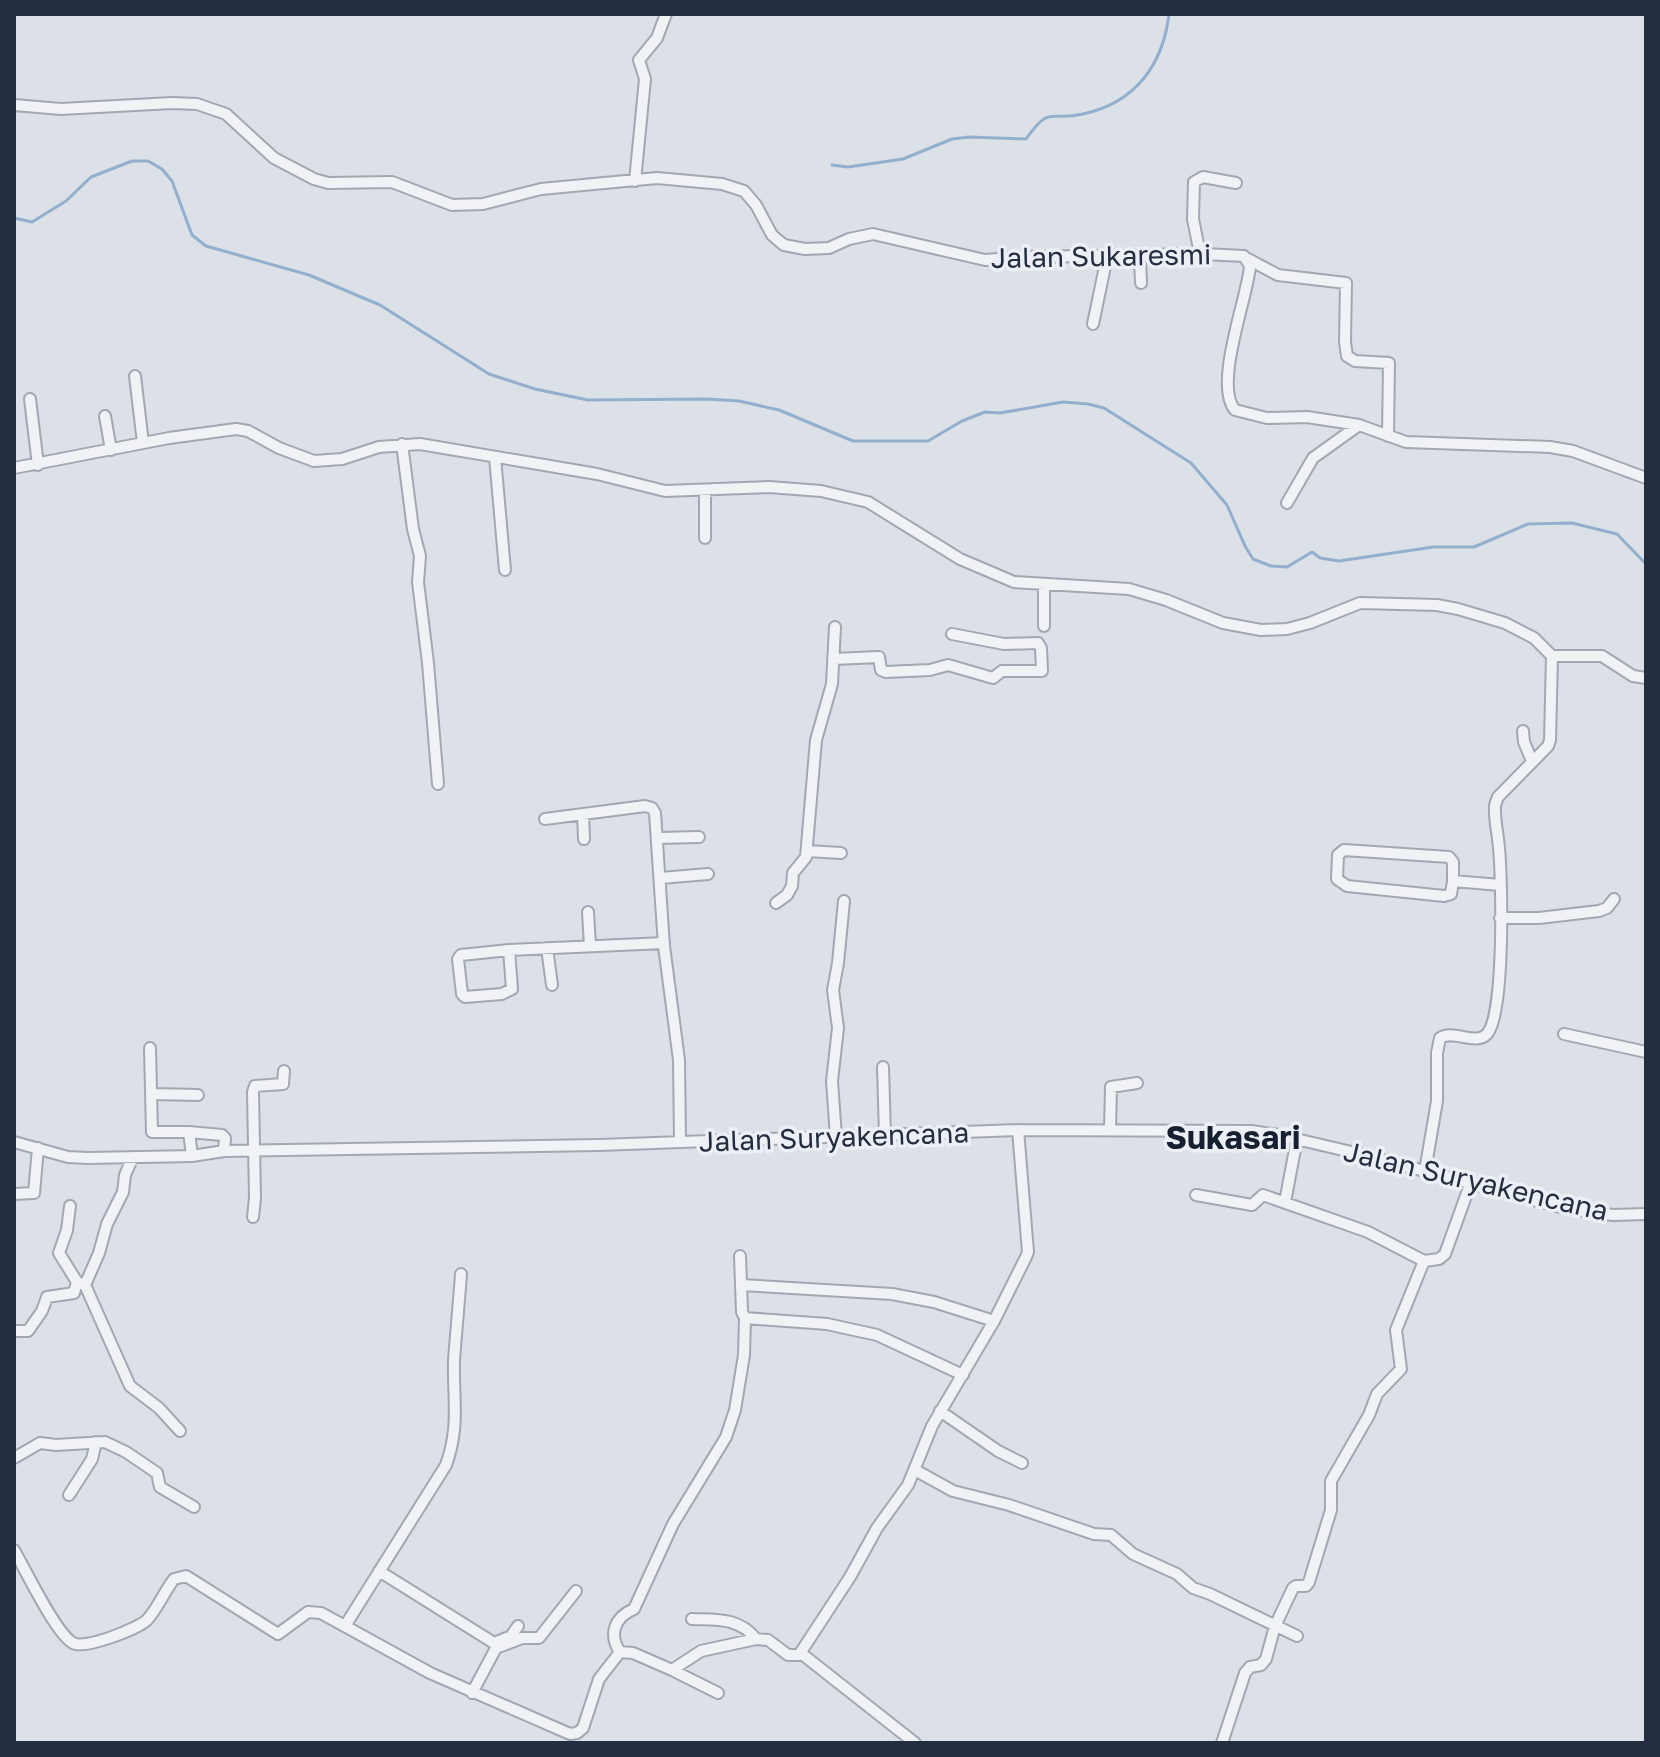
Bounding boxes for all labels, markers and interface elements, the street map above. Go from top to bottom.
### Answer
street label: Jalan Sukaresmi [990,237,1212,274]
street label: Jalan Suryakencana [698,1115,970,1158]
district label: Sukasari [1165,1118,1301,1156]
street label: Jalan Suryakencana [1341,1134,1612,1227]

